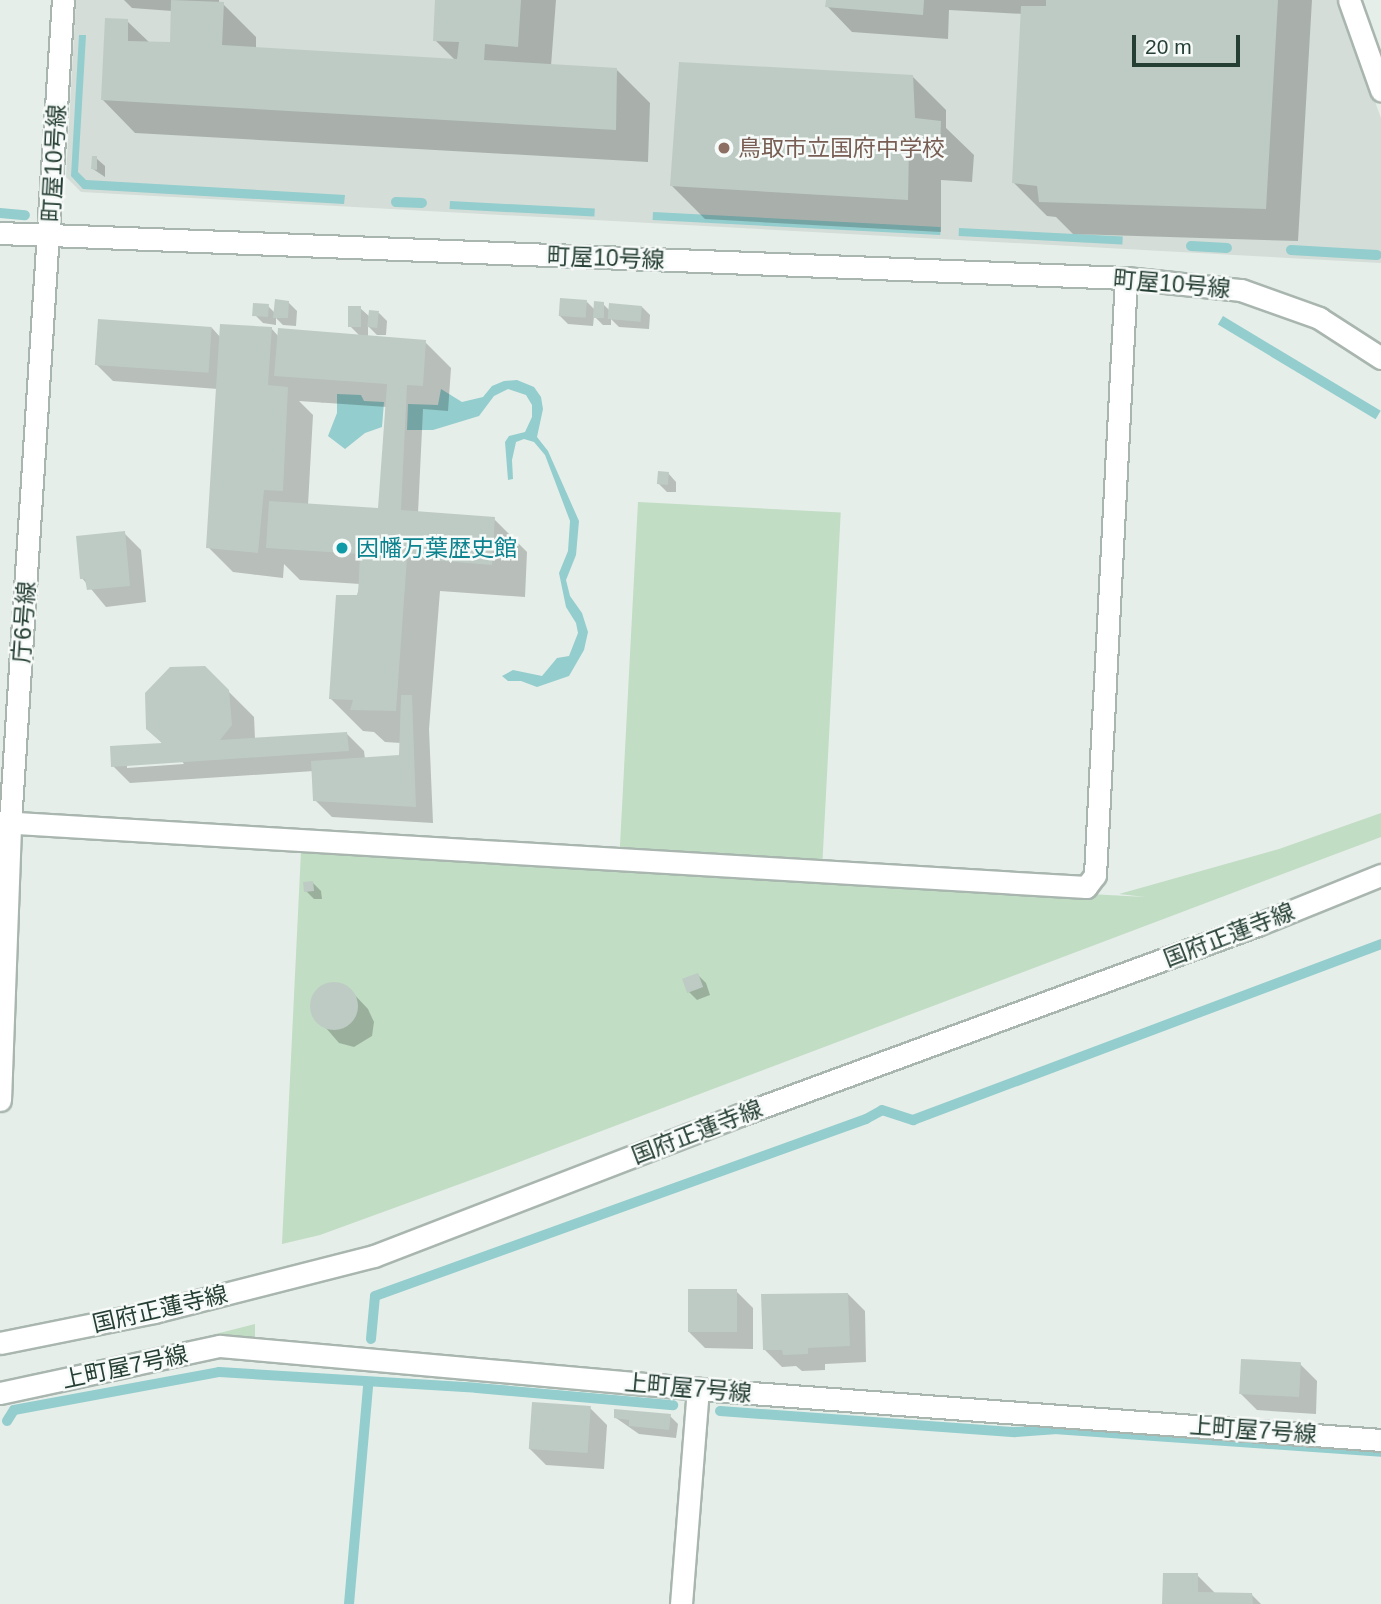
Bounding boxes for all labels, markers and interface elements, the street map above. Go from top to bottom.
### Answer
scale bar [1136,21,1244,65]
text: 20 m [1145,35,1192,58]
street label: 町屋10号線 [37,104,71,222]
place label: 鳥取市立国府中学校 [738,134,945,162]
marker: 鳥取市立国府中学校 [716,140,732,156]
street label: 町屋10号線 [547,242,665,274]
street label: 町屋10号線 [1112,265,1232,303]
place label: 因幡万葉歴史館 [356,534,517,562]
marker: 因幡万葉歴史館 [334,540,350,556]
street label: 庁6号線 [7,580,41,664]
street label: 国府正蓮寺線 [1160,897,1298,973]
street label: 国府正蓮寺線 [628,1094,766,1170]
street label: 国府正蓮寺線 [90,1280,230,1338]
street label: 上町屋7号線 [60,1340,190,1394]
street label: 上町屋7号線 [623,1369,753,1407]
street label: 上町屋7号線 [1188,1412,1318,1448]

